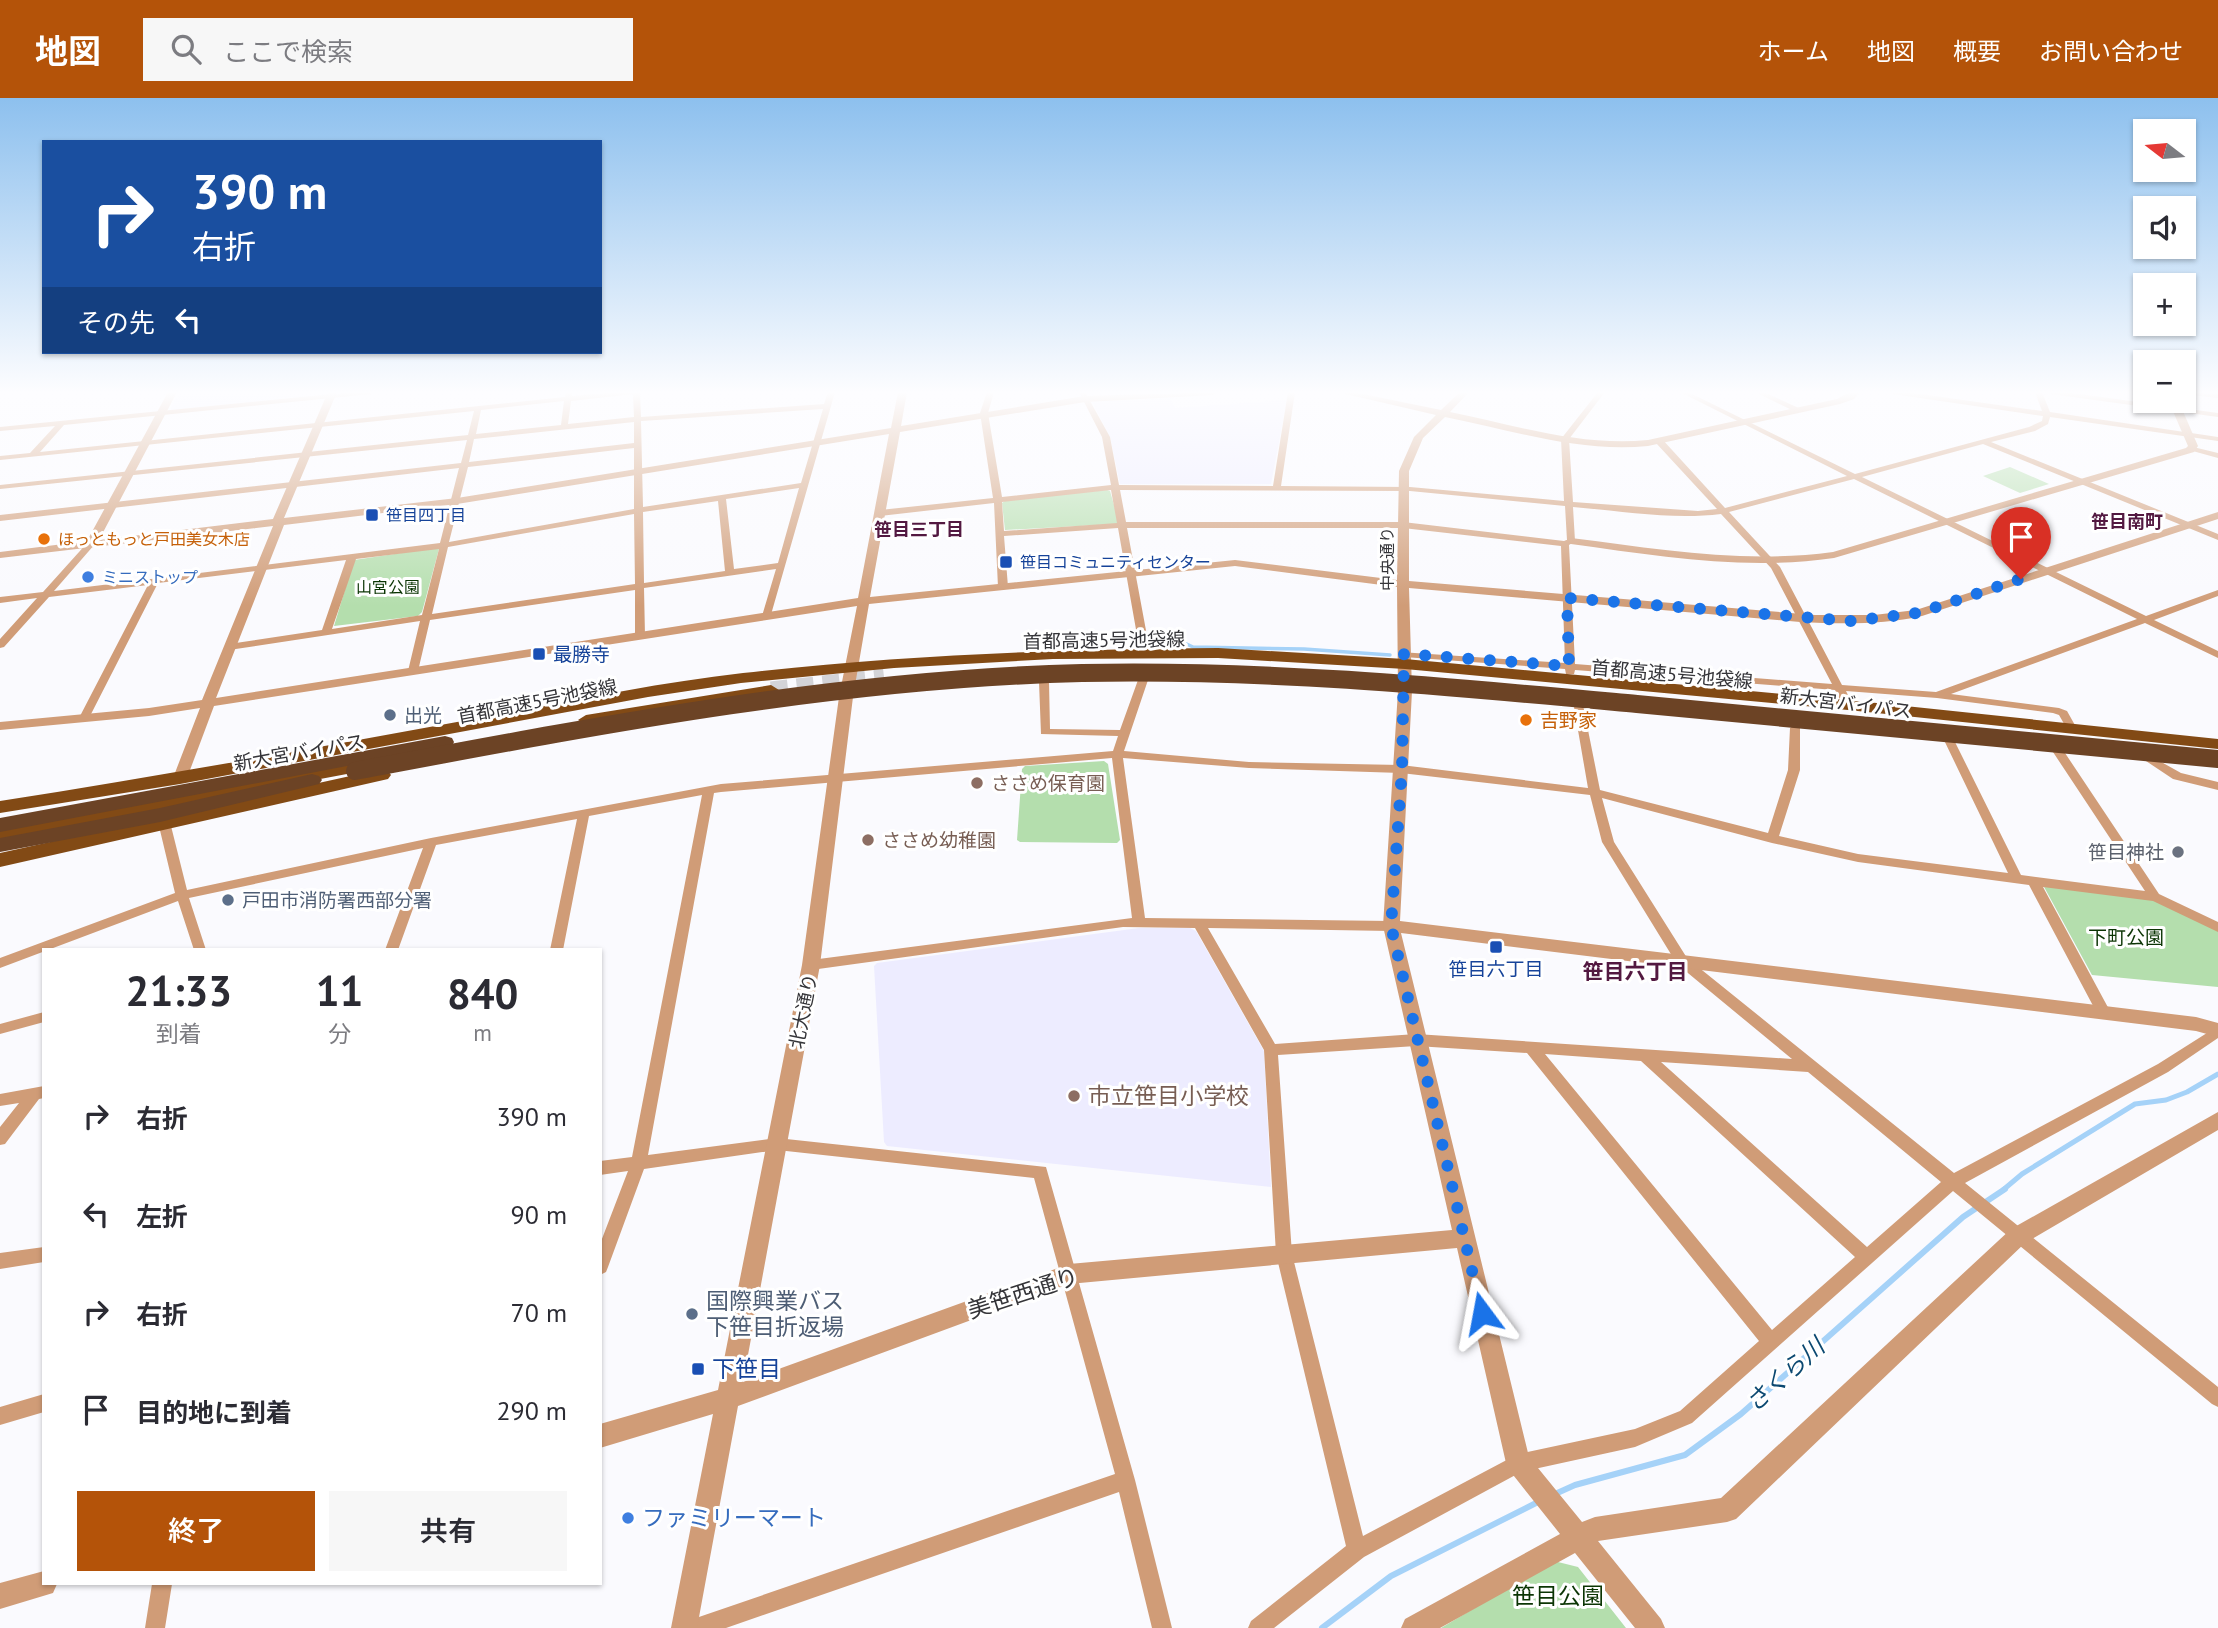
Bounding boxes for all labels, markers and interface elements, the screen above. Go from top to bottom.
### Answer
search box [143,18,633,81]
text: 地図 [35,29,101,72]
icon: search [167,30,205,68]
text: ここで検索 [223,35,353,68]
text: ホーム [1758,36,1829,67]
text: 地図 [1867,36,1915,67]
text: 概要 [1953,36,2001,67]
text: お問い合わせ [2039,36,2183,67]
north arrow [2133,119,2196,182]
map controls [2133,119,2196,413]
text: 390 m [192,159,327,223]
icon: right [77,168,168,259]
button: sound [2133,196,2196,259]
text: 右折 [192,225,256,267]
button: + [2133,273,2196,336]
icon: left [169,301,207,339]
text: その先 [77,306,155,339]
button: − [2133,350,2196,413]
place label: 笹目四丁目 [386,505,466,525]
marker: 笹目四丁目 [364,507,380,523]
pin [1991,507,2051,579]
district label: 笹目南町 [2091,510,2163,533]
district label: 笹目三丁目 [874,518,964,541]
icon: arrive [2002,518,2040,556]
street label: 中央通り [1377,527,1397,591]
place label: ほっともっと戸田美女木店 [58,529,250,549]
marker: ほっともっと戸田美女木店 [36,531,52,547]
place label: 笹目コミュニティセンター [1020,552,1211,572]
marker: 笹目コミュニティセンター [998,554,1014,570]
place label: ミニストップ [102,567,198,587]
marker: ミニストップ [80,569,96,585]
park label: 山宮公園 [356,577,420,597]
street label: 首都高速5号池袋線 [1023,627,1185,653]
place label: 最勝寺 [553,642,610,666]
marker: 最勝寺 [531,646,547,662]
street label: 首都高速5号池袋線 [1590,655,1754,693]
street label: 首都高速5号池袋線 [455,674,619,728]
street label: 新大宮バイパス [1779,683,1913,723]
place label: 出光 [404,703,442,727]
marker: 出光 [382,707,398,723]
place label: 吉野家 [1540,708,1597,732]
marker: 吉野家 [1518,712,1534,728]
street label: 新大宮バイパス [232,729,366,775]
place label: ささめ保育園 [991,771,1105,795]
marker: ささめ保育園 [969,775,985,791]
place label: ささめ幼稚園 [882,828,996,852]
marker: ささめ幼稚園 [860,832,876,848]
place label: 笹目神社 [2088,840,2164,864]
marker: 笹目神社 [2170,844,2186,860]
place label: 戸田市消防署西部分署 [242,888,432,912]
marker: 戸田市消防署西部分署 [220,892,236,908]
park label: 下町公園 [2088,925,2164,949]
marker: 笹目六丁目 [1488,939,1504,955]
place label: 笹目六丁目 [1448,957,1544,981]
district label: 笹目六丁目 [1583,958,1688,985]
text: 21:33 [126,963,232,1018]
text: 11 [316,963,363,1018]
text: 840 [447,966,518,1021]
street label: 北大通り [784,971,822,1051]
text: m [473,1018,492,1047]
text: 到着 [156,1019,202,1048]
text: 分 [328,1019,351,1048]
place label: 市立笹目小学校 [1088,1081,1249,1110]
marker: 市立笹目小学校 [1066,1088,1082,1104]
icon: right [77,1097,115,1135]
text: 390 m [496,1100,567,1133]
text: 右折 [136,1102,188,1135]
icon: left [77,1195,115,1233]
text: 90 m [511,1198,567,1231]
text: 左折 [136,1200,188,1233]
street label: 美笹西通り [964,1261,1082,1324]
position arrow [1445,1276,1519,1350]
place label: 国際興業バス 下笹目折返場 [706,1286,844,1341]
icon: right [77,1293,115,1331]
text: 70 m [511,1296,567,1329]
text: 右折 [136,1298,188,1331]
marker: 国際興業バス 下笹目折返場 [684,1306,700,1322]
water label: さくら川 [1739,1329,1833,1418]
place label: 下笹目 [712,1354,781,1383]
marker: 下笹目 [690,1361,706,1377]
icon: arrive [77,1391,115,1429]
text: 290 m [496,1394,567,1427]
text: 目的地に到着 [136,1396,292,1429]
button: 終了 [77,1491,315,1571]
button: 共有 [329,1491,567,1571]
place label: ファミリーマート [642,1503,826,1532]
marker: ファミリーマート [620,1510,636,1526]
park label: 笹目公園 [1512,1581,1604,1610]

